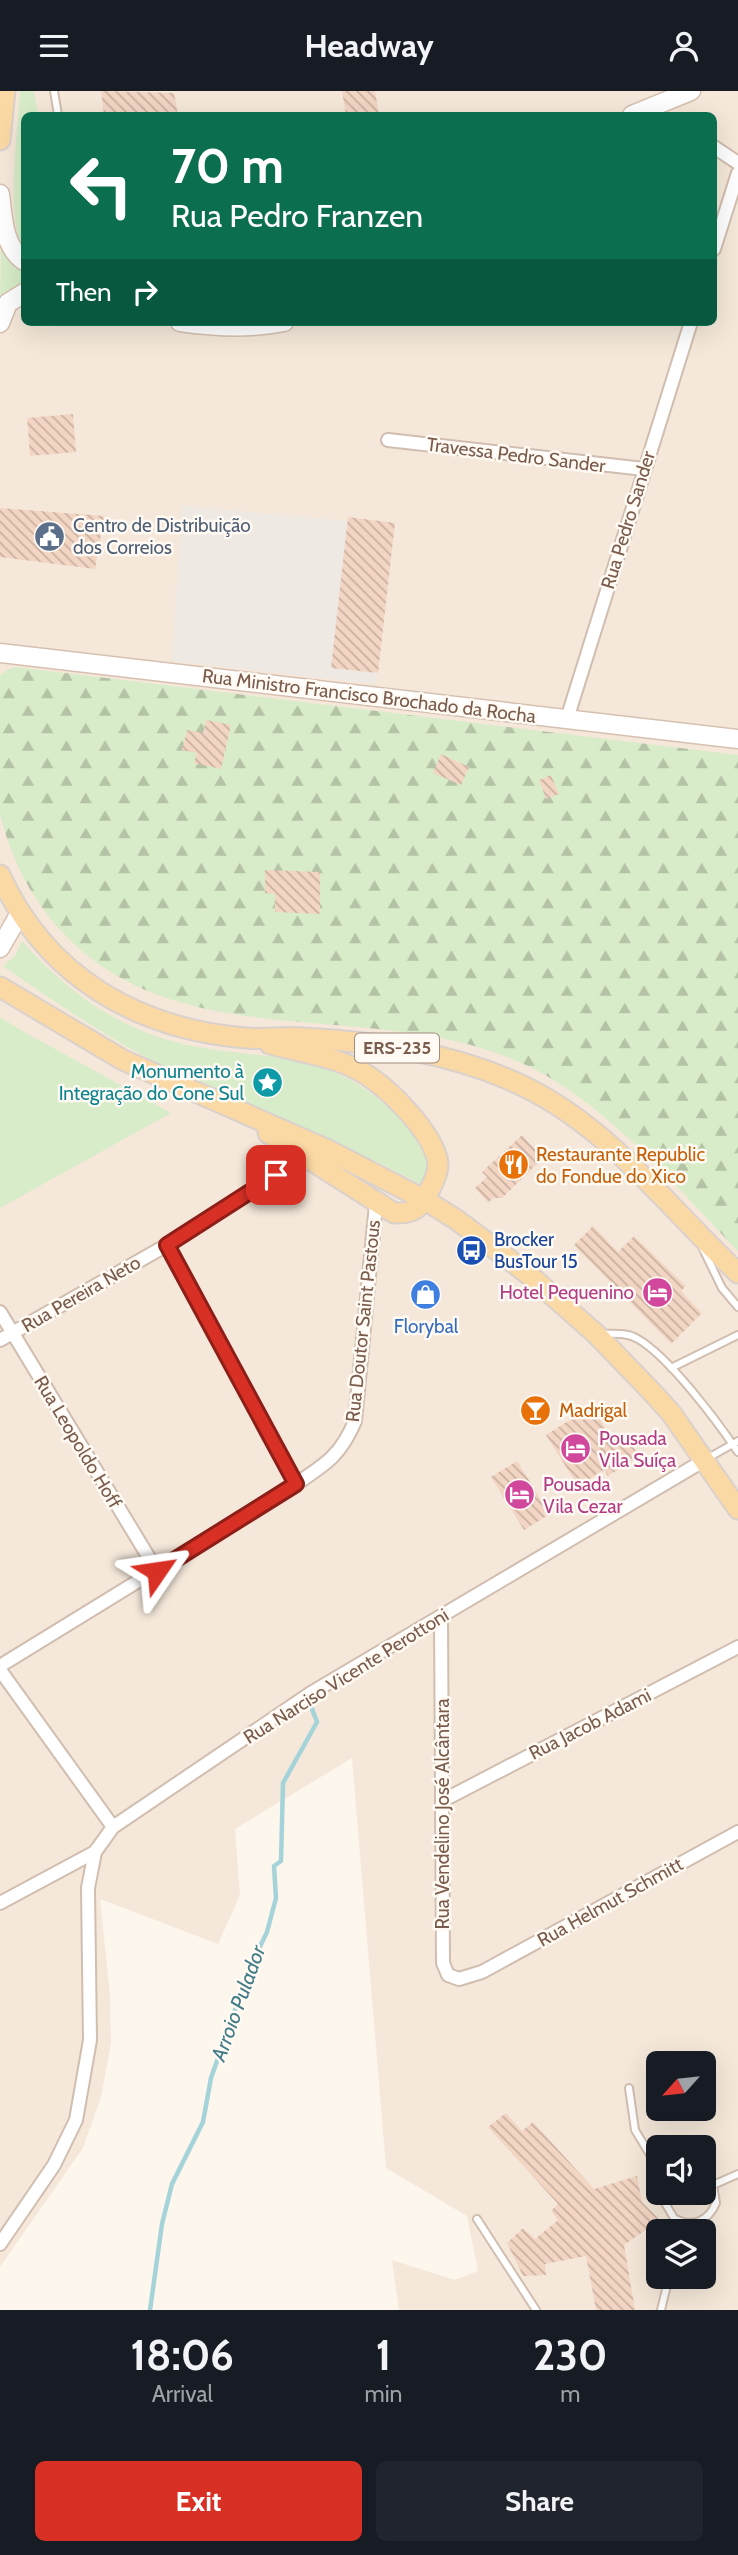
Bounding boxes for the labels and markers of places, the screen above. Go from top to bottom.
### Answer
place label: Centro de Distribuição dos Correios [73,514,251,559]
public building icon: Centro de Distribuição dos Correios [33,519,67,553]
place label: Monumento à Integração do Cone Sul [59,1060,245,1105]
place icon: Monumento à Integração do Cone Sul [250,1065,284,1099]
place label: Restaurante Republic do Fondue do Xico [536,1143,705,1188]
pin [246,1145,306,1205]
restaurant icon: Restaurante Republic do Fondue do Xico [496,1148,530,1182]
place label: Brocker BusTour 15 [494,1228,578,1273]
bus stop icon: Brocker BusTour 15 [454,1233,488,1267]
hotel icon: Hotel Pequenino [640,1275,674,1309]
shop icon: Florybal [409,1278,443,1312]
place label: Hotel Pequenino [499,1281,634,1304]
place label: Florybal [394,1315,459,1338]
bar icon: Madrigal [519,1393,553,1427]
place label: Madrigal [559,1399,628,1422]
place label: Pousada Vila Suíça [599,1427,676,1472]
hotel icon: Pousada Vila Suíça [559,1432,593,1466]
place label: Pousada Vila Cezar [543,1473,623,1518]
hotel icon: Pousada Vila Cezar [503,1478,537,1512]

